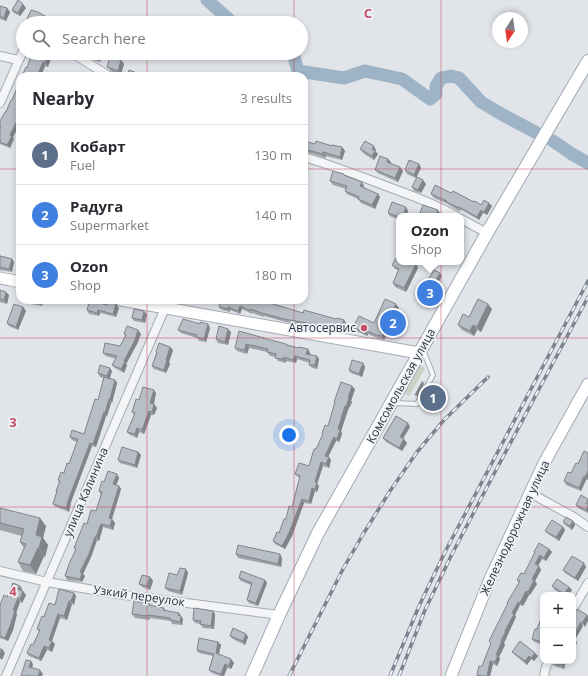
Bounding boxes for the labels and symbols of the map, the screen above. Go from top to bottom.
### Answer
text: C [364,4,372,22]
north arrow [492,12,528,48]
pin: 3 [417,278,443,308]
pin: 2 [380,308,406,338]
place label: Автосервис [289,319,356,336]
marker: Автосервис [359,323,369,333]
street label: Комсомольская улица [362,325,439,446]
pin: 1 [420,383,446,413]
text: 3 [9,413,17,431]
your location [279,425,299,445]
street label: улица Калинина [59,444,112,539]
street label: Железнодорожная улица [476,457,553,598]
street label: Узкий переулок [92,581,187,610]
text: 4 [9,582,17,600]

